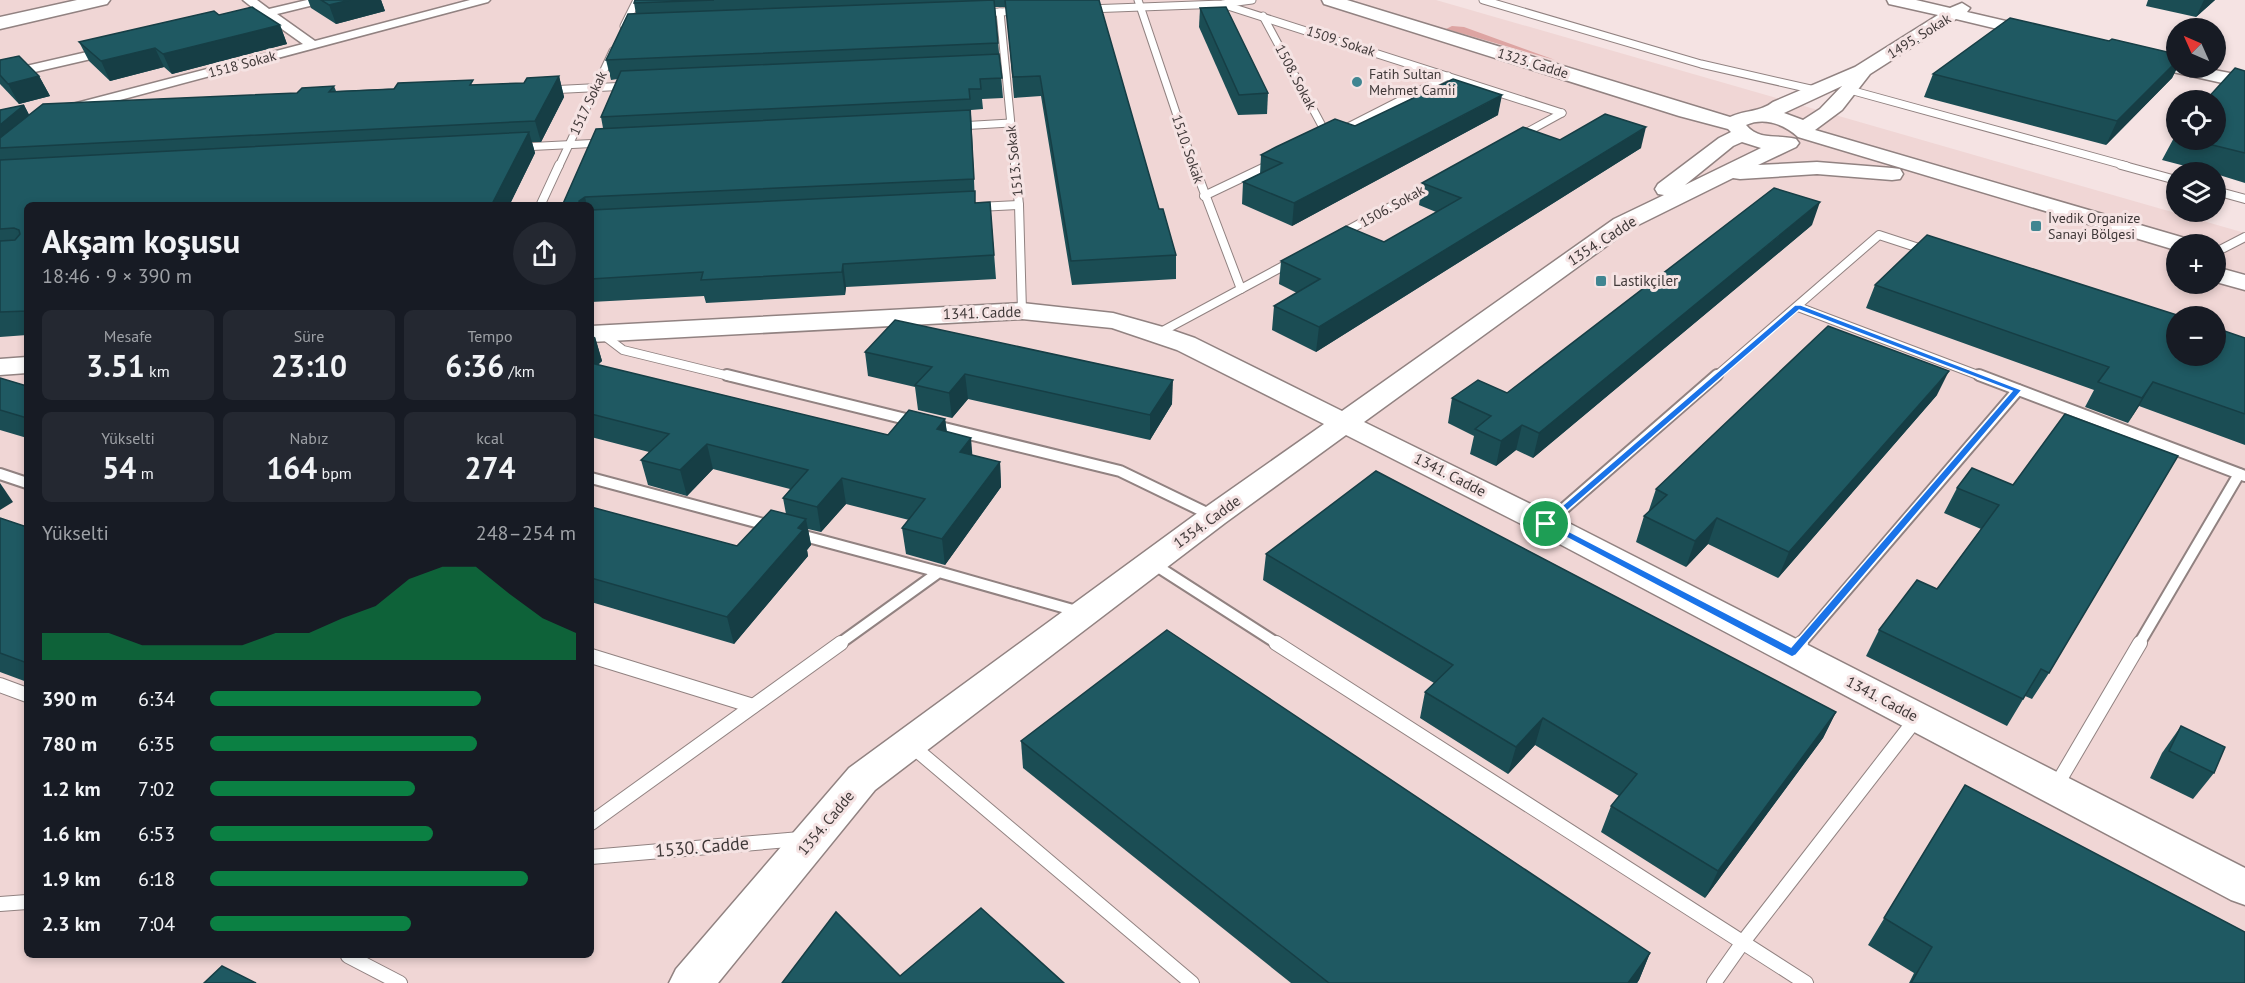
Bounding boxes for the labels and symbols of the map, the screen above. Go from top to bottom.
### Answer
street label: 1495. Sokak [1884,9,1954,63]
north arrow [2166,18,2226,78]
street label: 1509. Sokak [1304,21,1378,61]
street label: 1508. Sokak [1271,41,1321,113]
street label: 1323. Cadde [1495,44,1571,82]
street label: 1518 Sokak [206,46,278,82]
place label: Fatih Sultan Mehmet Camii [1369,65,1455,99]
street label: 1517 Sokak [565,68,611,138]
marker: Fatih Sultan Mehmet Camii [1350,75,1364,89]
street label: 1510. Sokak [1168,112,1208,186]
street label: 1513. Sokak [1001,124,1027,197]
street label: 1506. Sokak [1356,181,1428,231]
place label: İvedik Organize Sanayi Bölgesi [2048,209,2140,243]
street label: 1354. Cadde [1564,211,1640,270]
marker: İvedik Organize Sanayi Bölgesi [2029,219,2043,233]
place label: Lastikçiler [1613,271,1678,290]
marker: Lastikçiler [1594,274,1608,288]
street label: 1341. Cadde [943,302,1021,323]
street label: 1341. Cadde [1411,448,1489,501]
street label: 1354. Cadde [1169,491,1244,552]
pin [1520,498,1571,549]
street label: 1341. Cadde [1843,672,1921,725]
street label: 1354. Cadde [793,787,858,859]
street label: 1530. Cadde [654,831,750,862]

